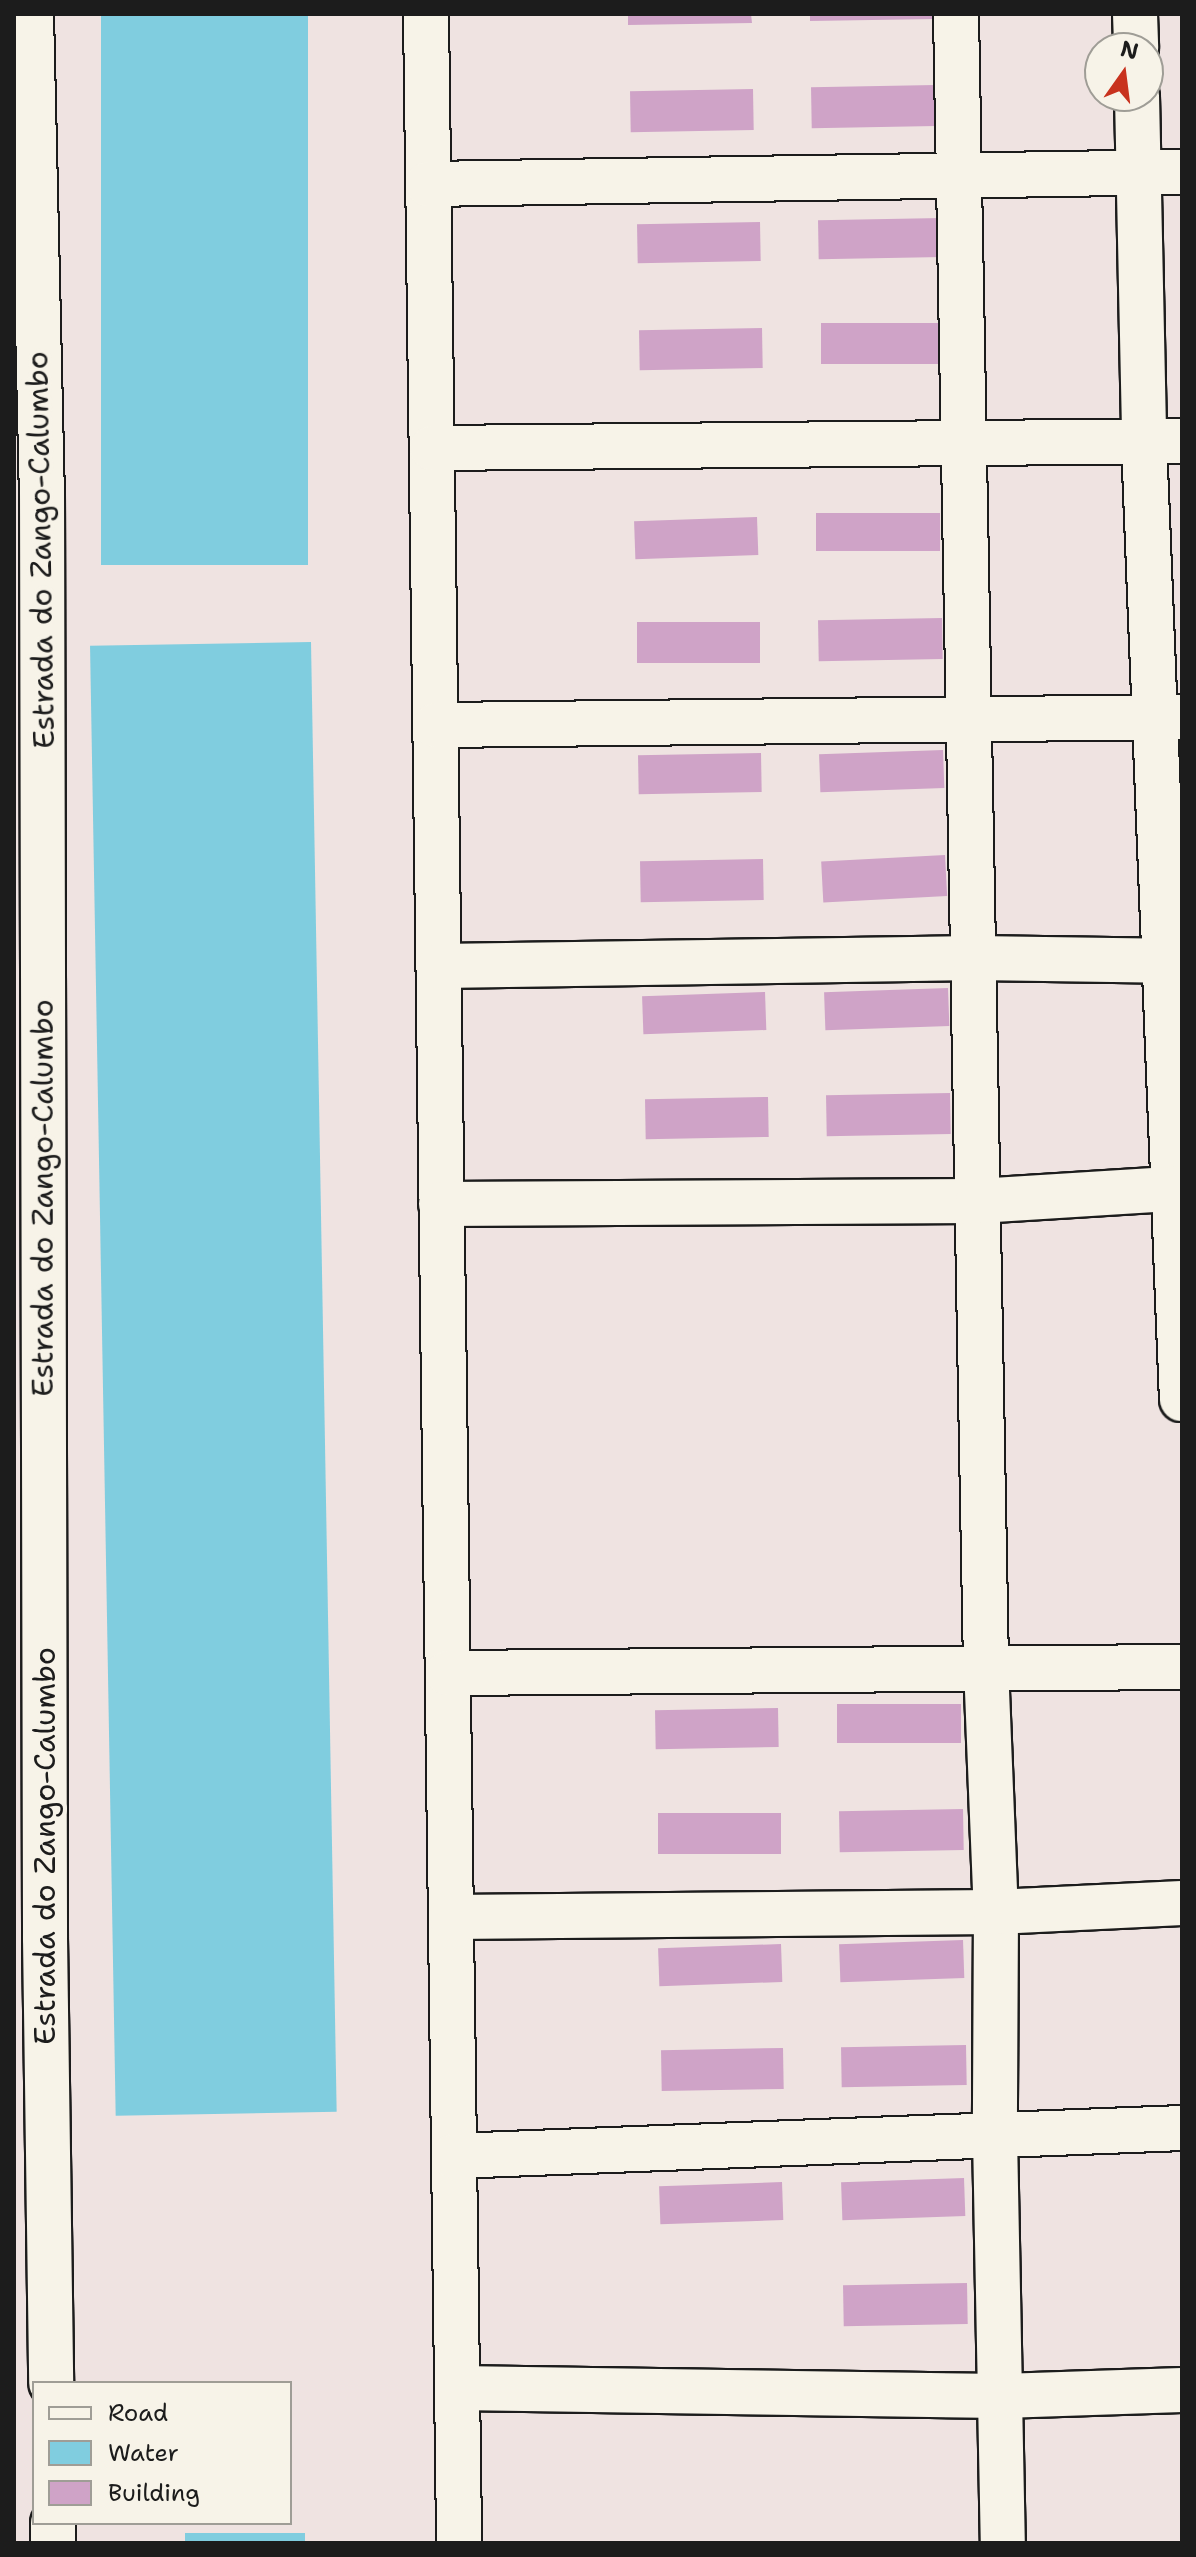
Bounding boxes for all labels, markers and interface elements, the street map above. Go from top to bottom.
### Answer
north arrow [1084,32,1164,112]
text: N [1117,34,1141,66]
street label: Estrada do Zango-Calumbo [20,351,62,749]
street label: Estrada do Zango-Calumbo [25,999,61,1397]
street label: Estrada do Zango-Calumbo [27,1647,63,2045]
legend [32,2381,292,2525]
text: Road [108,2397,168,2429]
text: Water [108,2437,179,2469]
text: Building [108,2477,200,2509]

